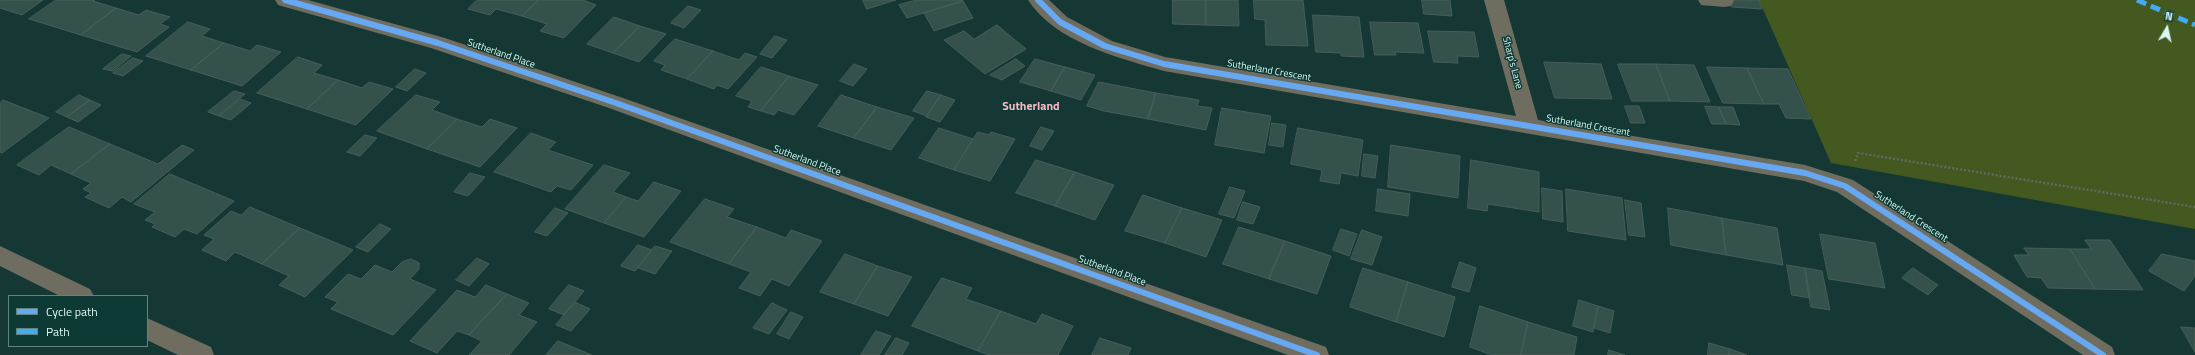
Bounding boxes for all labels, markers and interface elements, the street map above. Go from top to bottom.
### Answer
north arrow [2147,8,2187,48]
text: N [2164,8,2174,25]
street label: Sharp's Lane [1499,36,1525,90]
street label: Sutherland Place [466,37,536,71]
street label: Sutherland Crescent [1226,58,1312,84]
district label: Sutherland [1002,100,1060,114]
street label: Sutherland Crescent [1545,113,1631,139]
street label: Sutherland Place [772,143,842,179]
street label: Sutherland Crescent [1872,189,1950,245]
street label: Sutherland Place [1077,253,1147,289]
legend [8,295,148,347]
text: Cycle path [46,302,98,321]
text: Path [46,322,70,341]

